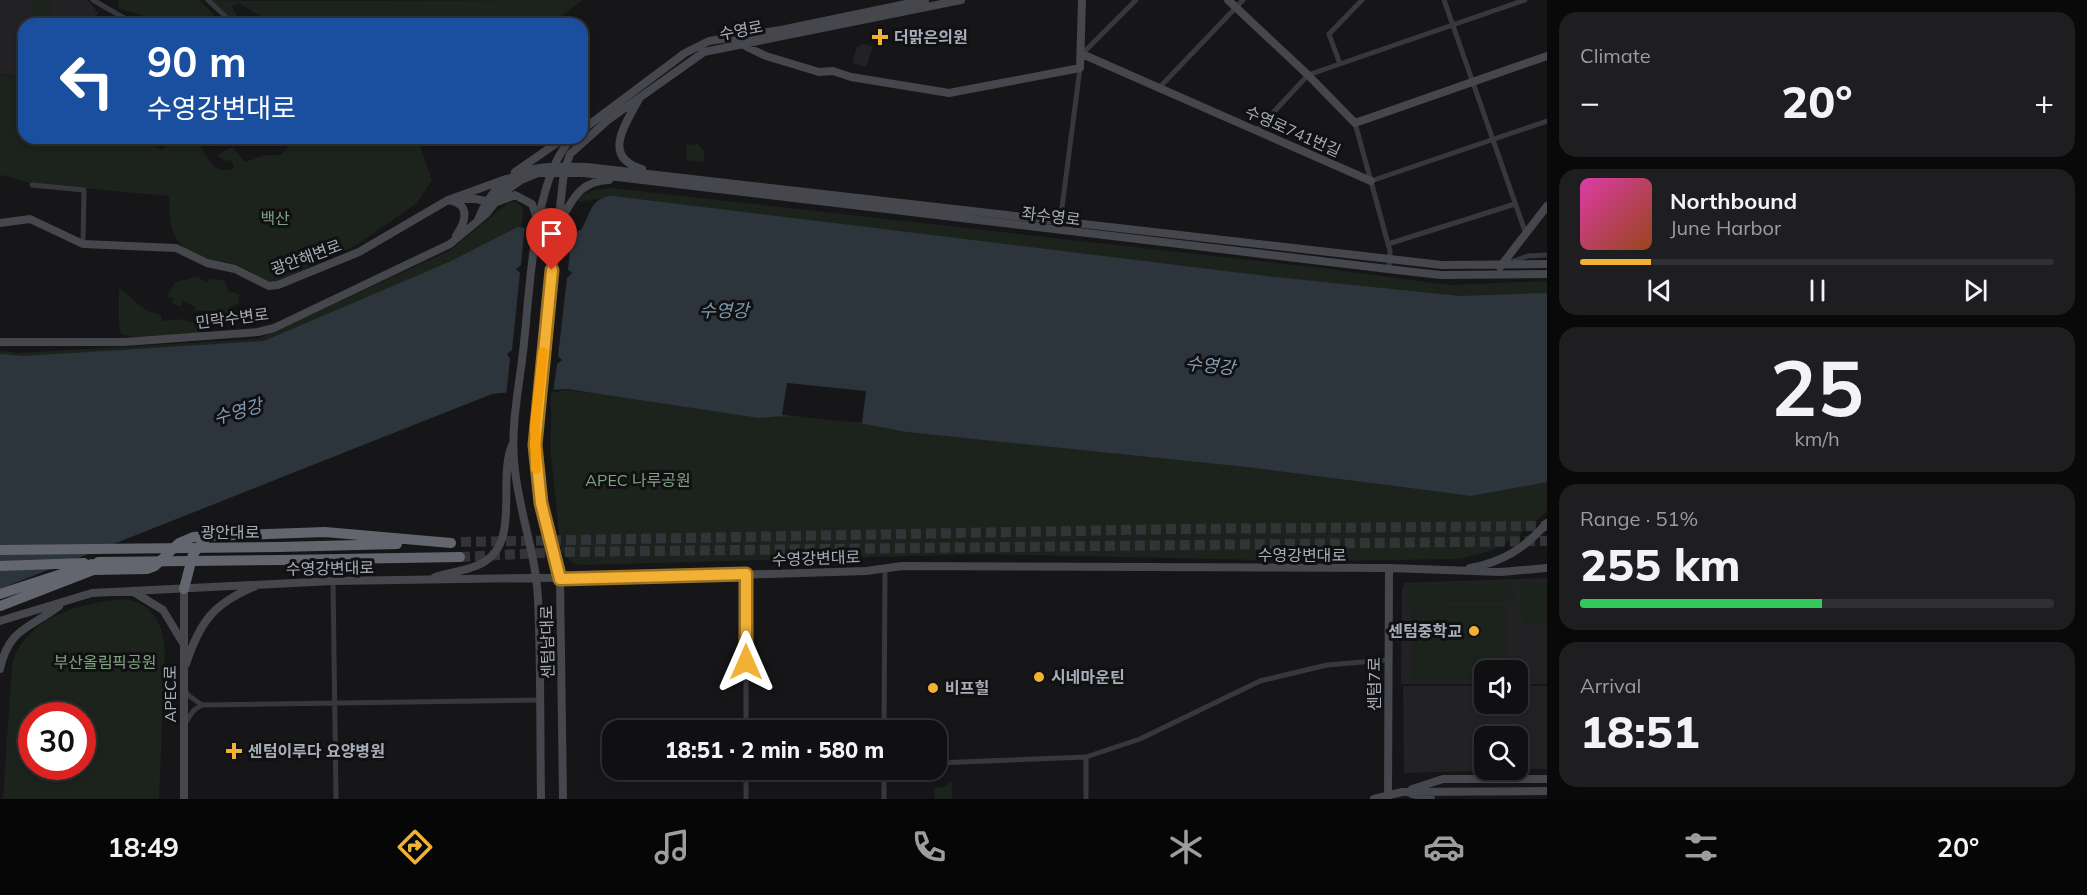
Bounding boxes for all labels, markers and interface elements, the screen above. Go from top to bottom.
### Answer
street label: 수영로 [717,16,765,44]
place label: 더맑은의원 [894,27,968,47]
marker: 더맑은의원 [871,28,889,46]
text: 90 m [147,35,247,88]
icon: left [48,42,126,120]
text: Climate [1580,43,1651,68]
text: 20° [1781,73,1853,129]
text: − [1580,81,1600,122]
text: + [2034,81,2054,122]
text: 수영강변대로 [147,91,296,125]
street label: 수영로741번길 [1242,101,1344,161]
text: Northbound [1670,187,1797,215]
street label: 좌수영로 [1021,202,1082,230]
park label: 백산 [260,208,290,228]
pin [526,208,577,270]
text: June Harbor [1670,215,1781,240]
icon: arrive [535,217,568,250]
street label: 광안해변로 [268,235,344,279]
icon: previous [1643,274,1676,307]
icon: pause [1801,274,1834,307]
icon: next [1959,274,1992,307]
water label: 수영강 [699,299,751,322]
street label: 민락수변로 [194,304,270,332]
text: 25 [1770,338,1864,436]
water label: 수영강 [1184,351,1238,380]
water label: 수영강 [211,393,267,429]
text: km/h [1794,426,1840,451]
park label: APEC 나루공원 [585,470,691,490]
text: Range · 51% [1580,506,1698,531]
street label: 광안대로 [201,522,260,542]
text: 255 km [1580,536,1741,592]
street label: 수영강변대로 [1258,545,1346,565]
street label: 수영강변대로 [772,546,861,570]
street label: 수영강변대로 [286,557,375,579]
street label: 센텀남대로 [536,605,558,679]
place label: 센텀중학교 [1388,621,1462,641]
marker: 센텀중학교 [1467,624,1481,638]
position arrow [714,630,778,694]
park label: 부산올림픽공원 [53,652,157,672]
street label: 센텀7로 [1364,657,1384,711]
map controls [1474,660,1528,780]
button: sound [1474,660,1528,714]
street label: APEC로 [160,665,180,723]
place label: 시네마운틴 [1051,667,1125,687]
marker: 시네마운틴 [1032,670,1046,684]
text: Arrival [1580,673,1641,698]
place label: 비프힐 [945,678,989,698]
marker: 비프힐 [926,681,940,695]
speed limit sign: 30 [18,702,96,780]
text: 18:51 [1580,703,1700,759]
button: search [1474,726,1528,780]
text: 18:51 · 2 min · 580 m [665,736,884,764]
place label: 센텀이루다 요양병원 [248,741,385,761]
marker: 센텀이루다 요양병원 [225,742,243,760]
icon: directions [394,826,436,868]
icon: music [651,826,693,868]
icon: phone [908,826,950,868]
icon: climate [1165,826,1207,868]
icon: car [1423,826,1465,868]
icon: filters [1680,826,1722,868]
text: 18:49 [108,830,179,864]
text: 20° [1937,830,1979,864]

